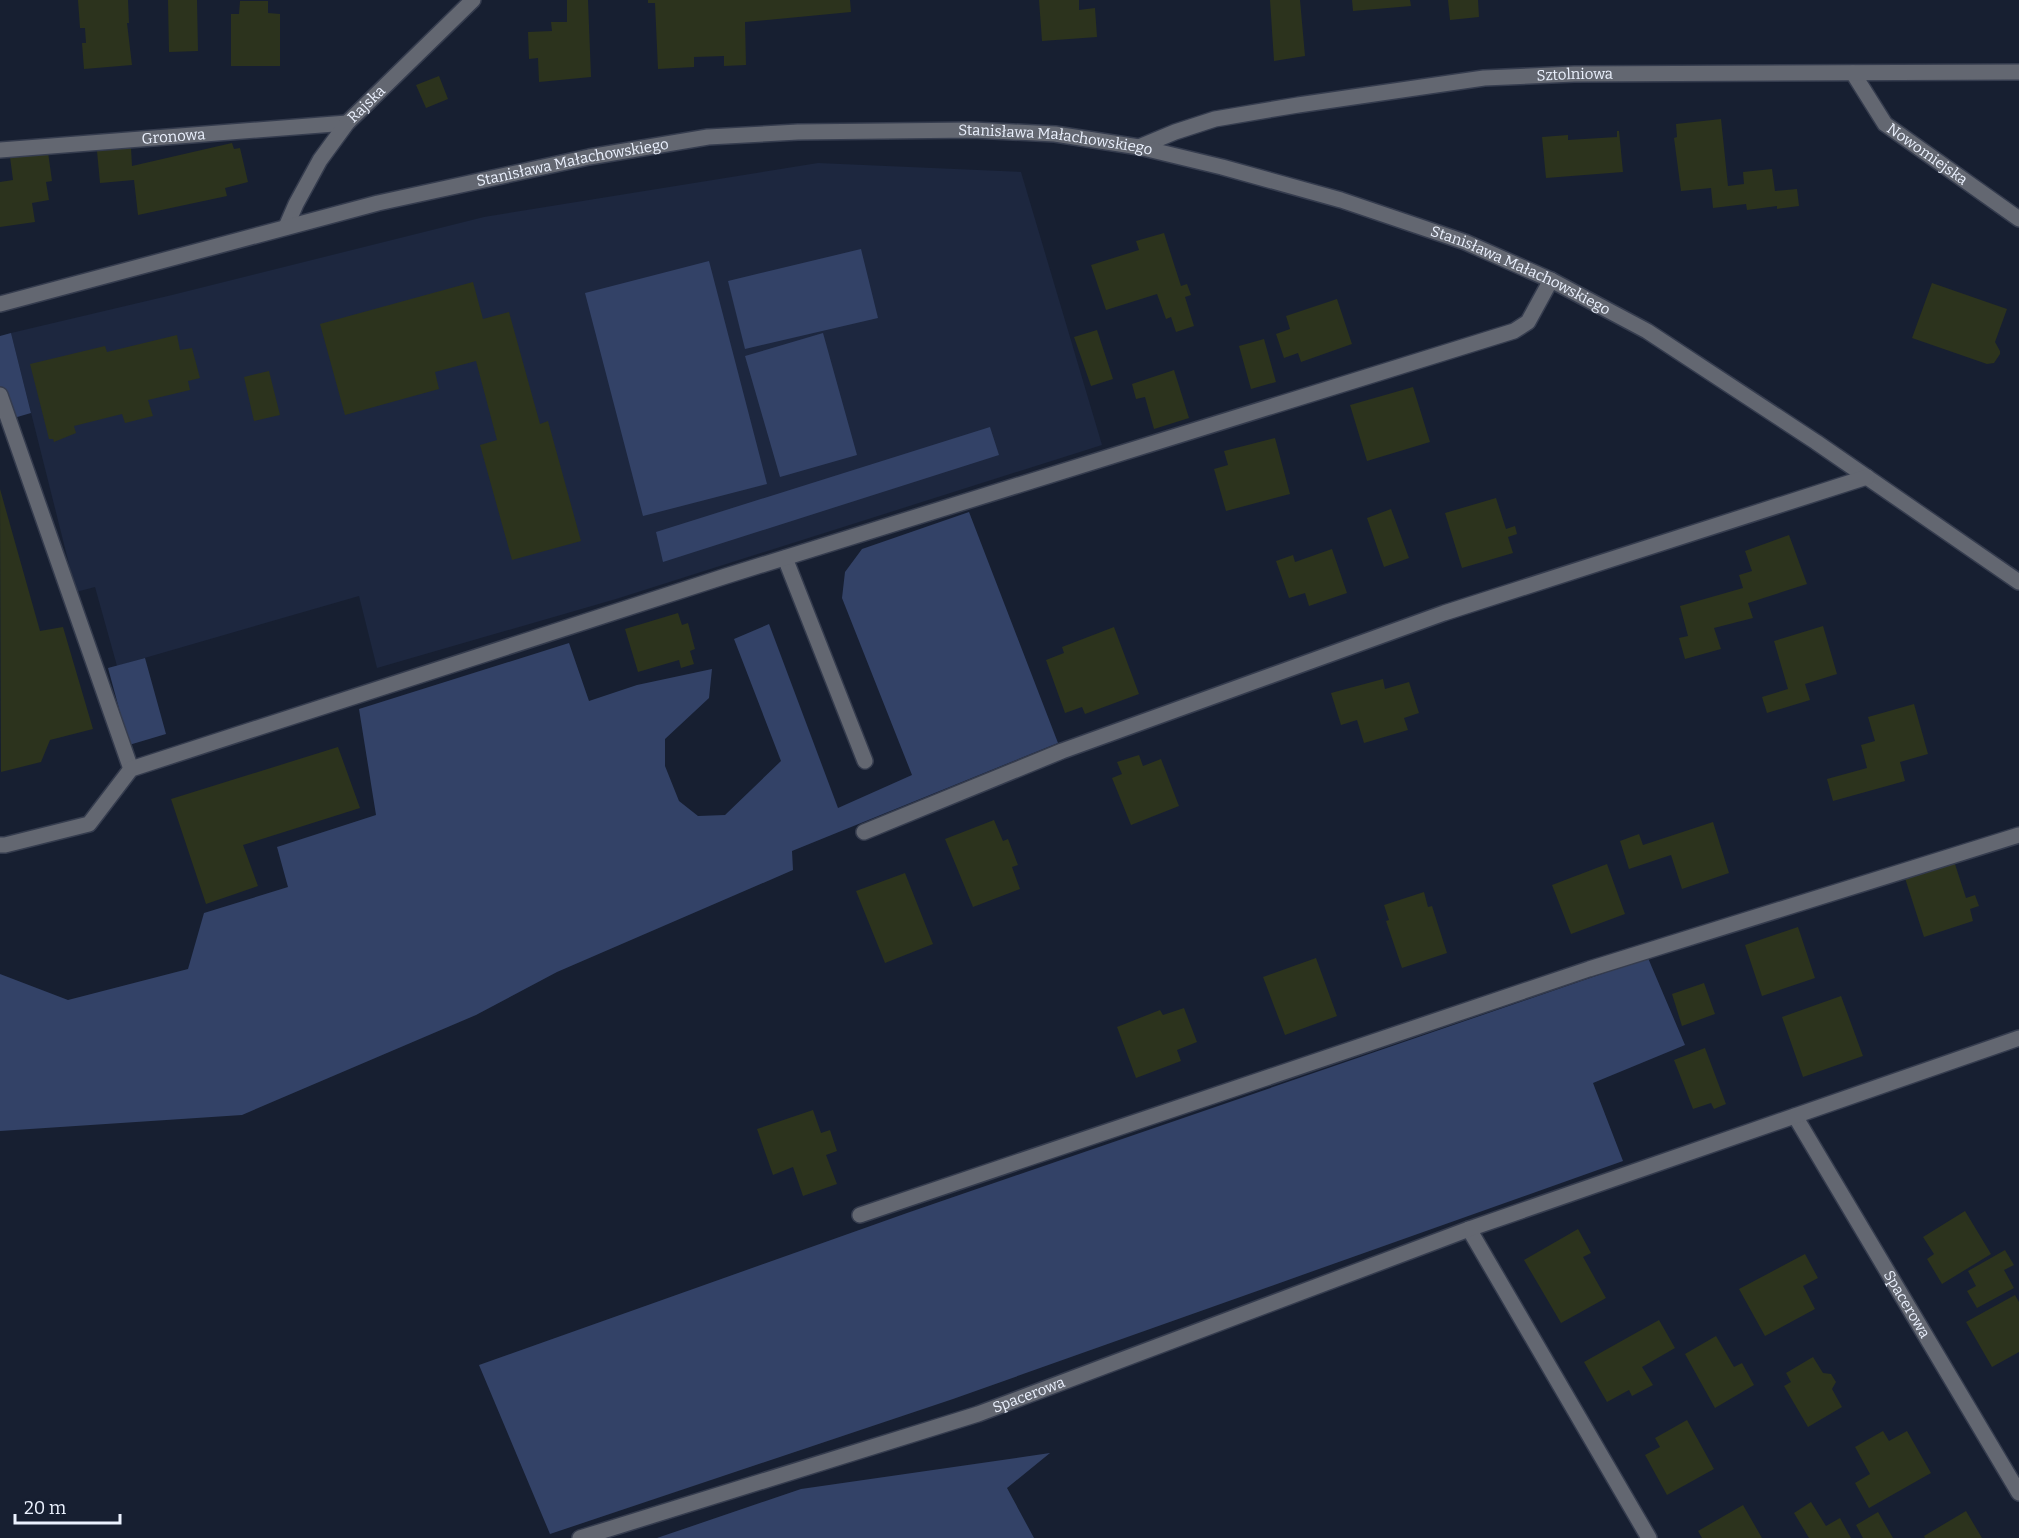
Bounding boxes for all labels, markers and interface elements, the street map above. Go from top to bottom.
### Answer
street label: Sztolniowa [1536,65,1613,85]
street label: Rajska [344,82,389,126]
street label: Nowomiejska [1883,119,1971,189]
street label: Stanisława Małachowskiego [958,121,1154,159]
street label: Gronowa [141,125,206,148]
street label: Stanisława Małachowskiego [475,135,670,190]
street label: Stanisława Małachowskiego [1428,222,1613,319]
street label: Spacerowa [1880,1267,1934,1341]
street label: Spacerowa [990,1373,1067,1417]
scale bar [15,1487,120,1525]
text: 20 m [24,1497,66,1519]

